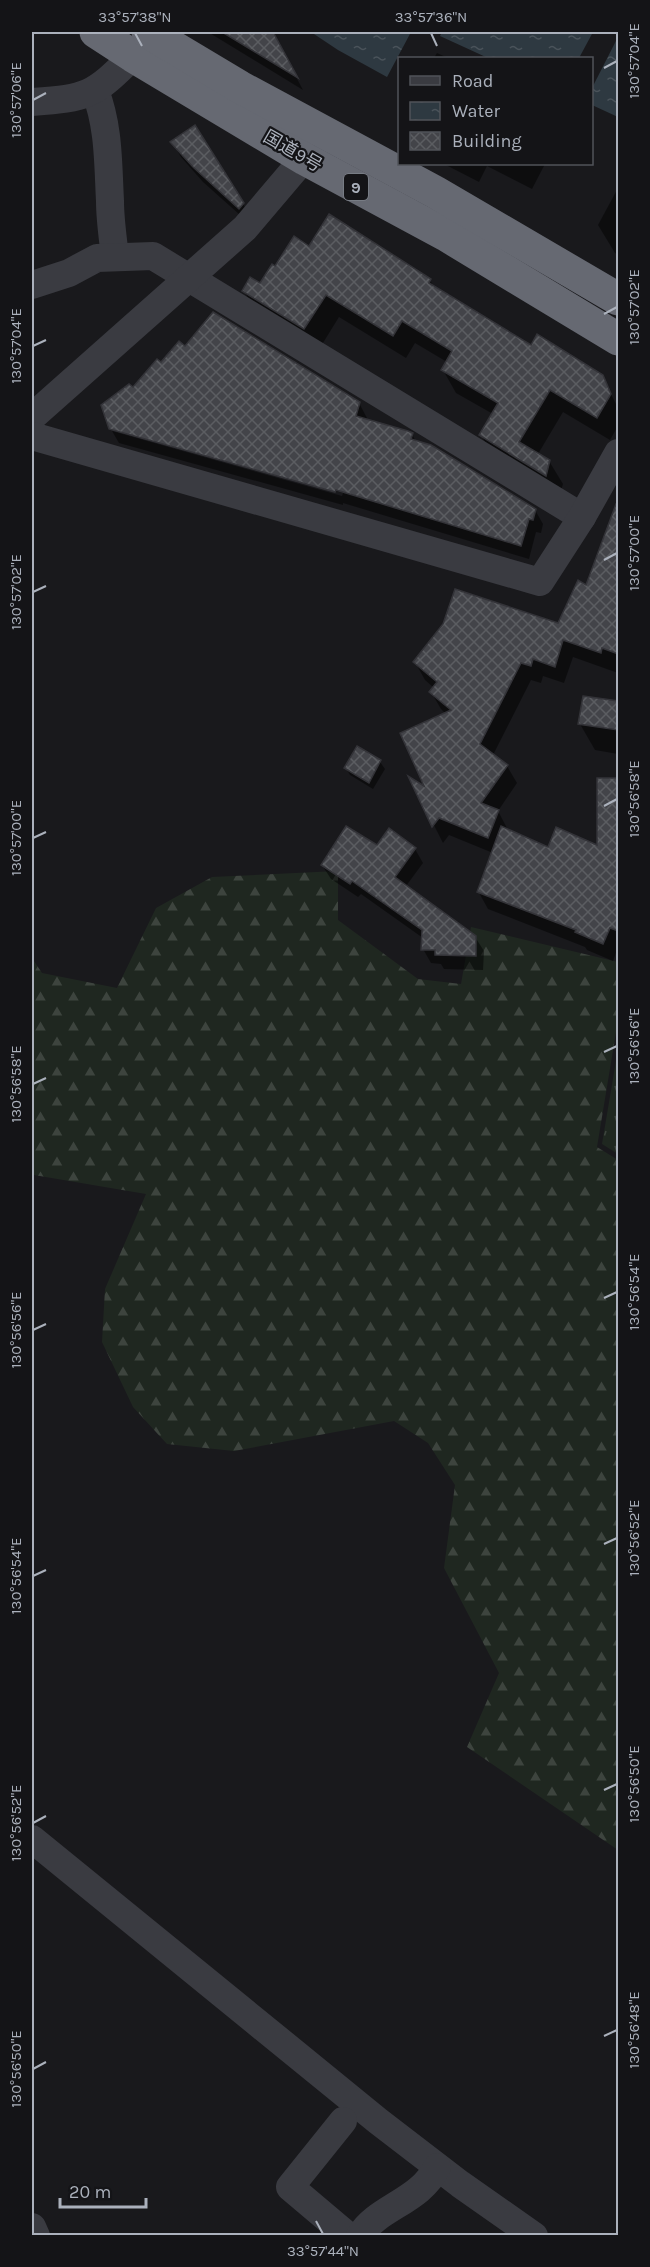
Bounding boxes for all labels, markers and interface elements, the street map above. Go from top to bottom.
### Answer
text: 33°57'38"N [98,8,172,26]
text: 33°57'36"N [395,8,467,26]
text: 130°57'04"E [625,23,643,99]
legend [398,57,593,165]
text: 130°57'06"E [7,62,25,138]
text: Road [452,70,493,92]
text: Water [452,100,500,122]
street label: 国道9号 [260,125,326,177]
text: Building [452,130,522,152]
road number: 9 [344,174,368,200]
text: 130°57'02"E [625,269,643,345]
text: 130°57'04"E [7,308,25,384]
text: 130°57'00"E [625,515,643,591]
text: 130°57'02"E [7,554,25,630]
text: 130°56'58"E [625,760,643,838]
text: 130°57'00"E [7,800,25,876]
text: 130°56'56"E [625,1008,643,1084]
text: 130°56'58"E [7,1045,25,1123]
text: 130°56'54"E [625,1254,643,1330]
text: 130°56'56"E [7,1292,25,1368]
text: 130°56'52"E [625,1499,643,1577]
text: 130°56'54"E [7,1538,25,1614]
text: 130°56'50"E [625,1745,643,1823]
text: 130°56'52"E [7,1784,25,1862]
text: 130°56'48"E [625,1991,643,2069]
text: 130°56'50"E [7,2030,25,2108]
scale bar [60,2171,146,2209]
text: 20 m [69,2181,111,2203]
text: 33°57'44"N [287,2242,359,2260]

